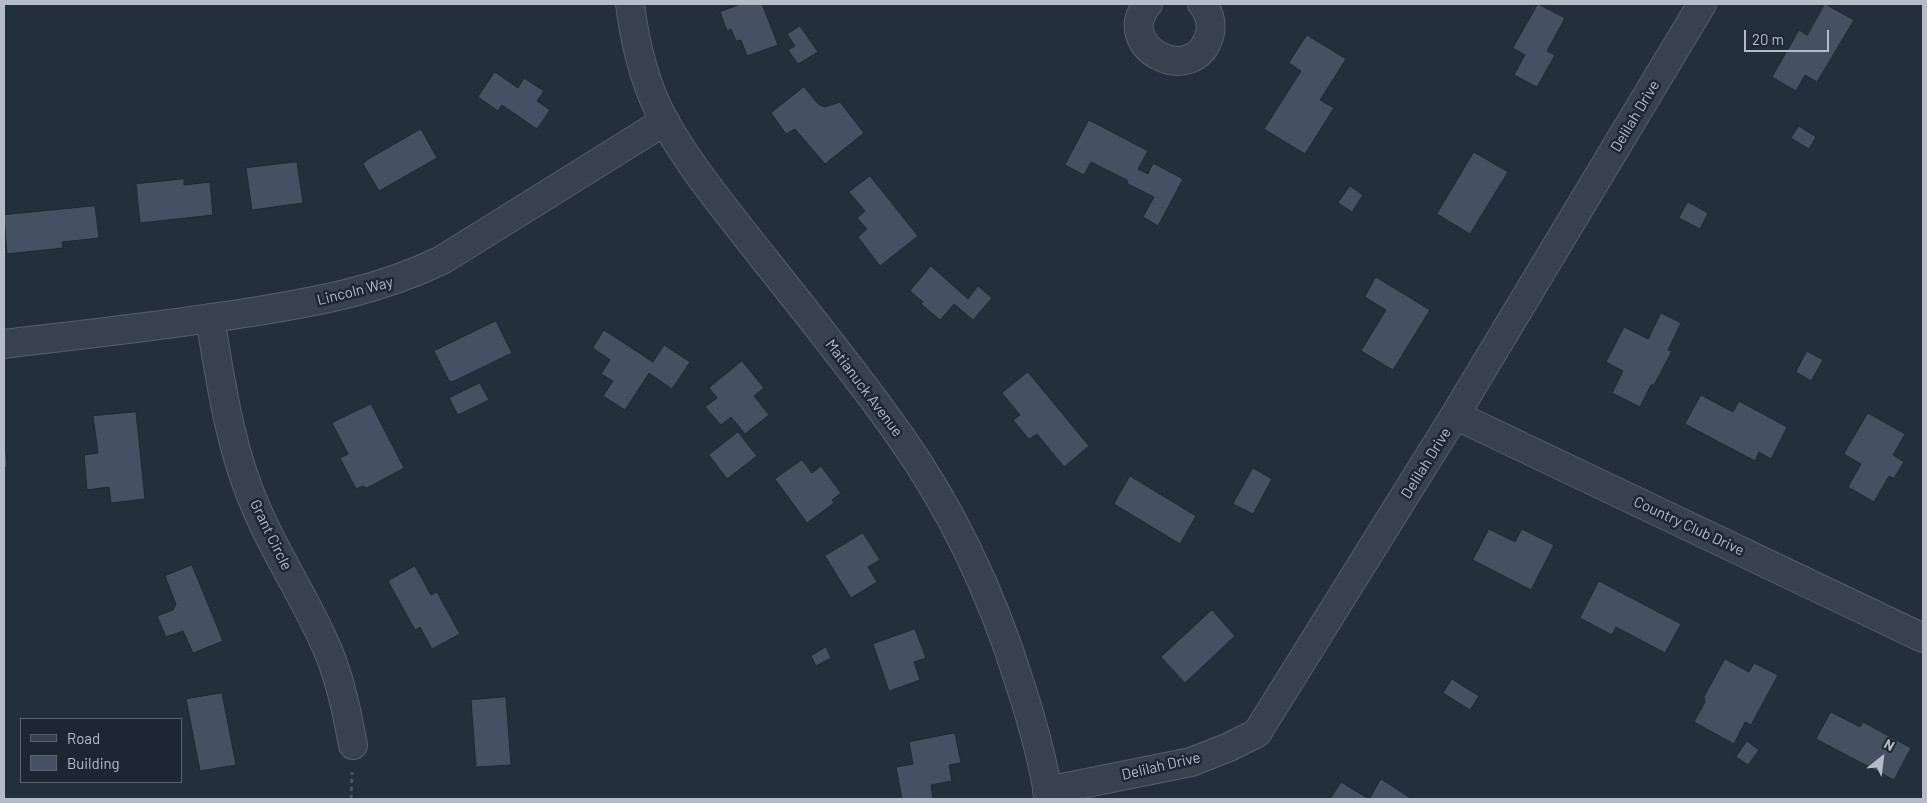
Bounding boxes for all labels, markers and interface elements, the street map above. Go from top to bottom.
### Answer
scale bar [1747,20,1832,52]
text: 20 m [1752,30,1784,48]
street label: Delilah Drive [1607,77,1663,155]
street label: Lincoln Way [315,273,395,309]
street label: Matianuck Avenue [821,336,907,440]
street label: Delilah Drive [1397,424,1455,502]
street label: Country Club Drive [1631,493,1747,559]
street label: Grant Circle [246,497,296,573]
legend [20,718,182,783]
text: Road [67,729,100,747]
north arrow [1857,733,1907,783]
text: N [1881,735,1898,754]
street label: Delilah Drive [1120,748,1202,784]
text: Building [67,754,120,772]

